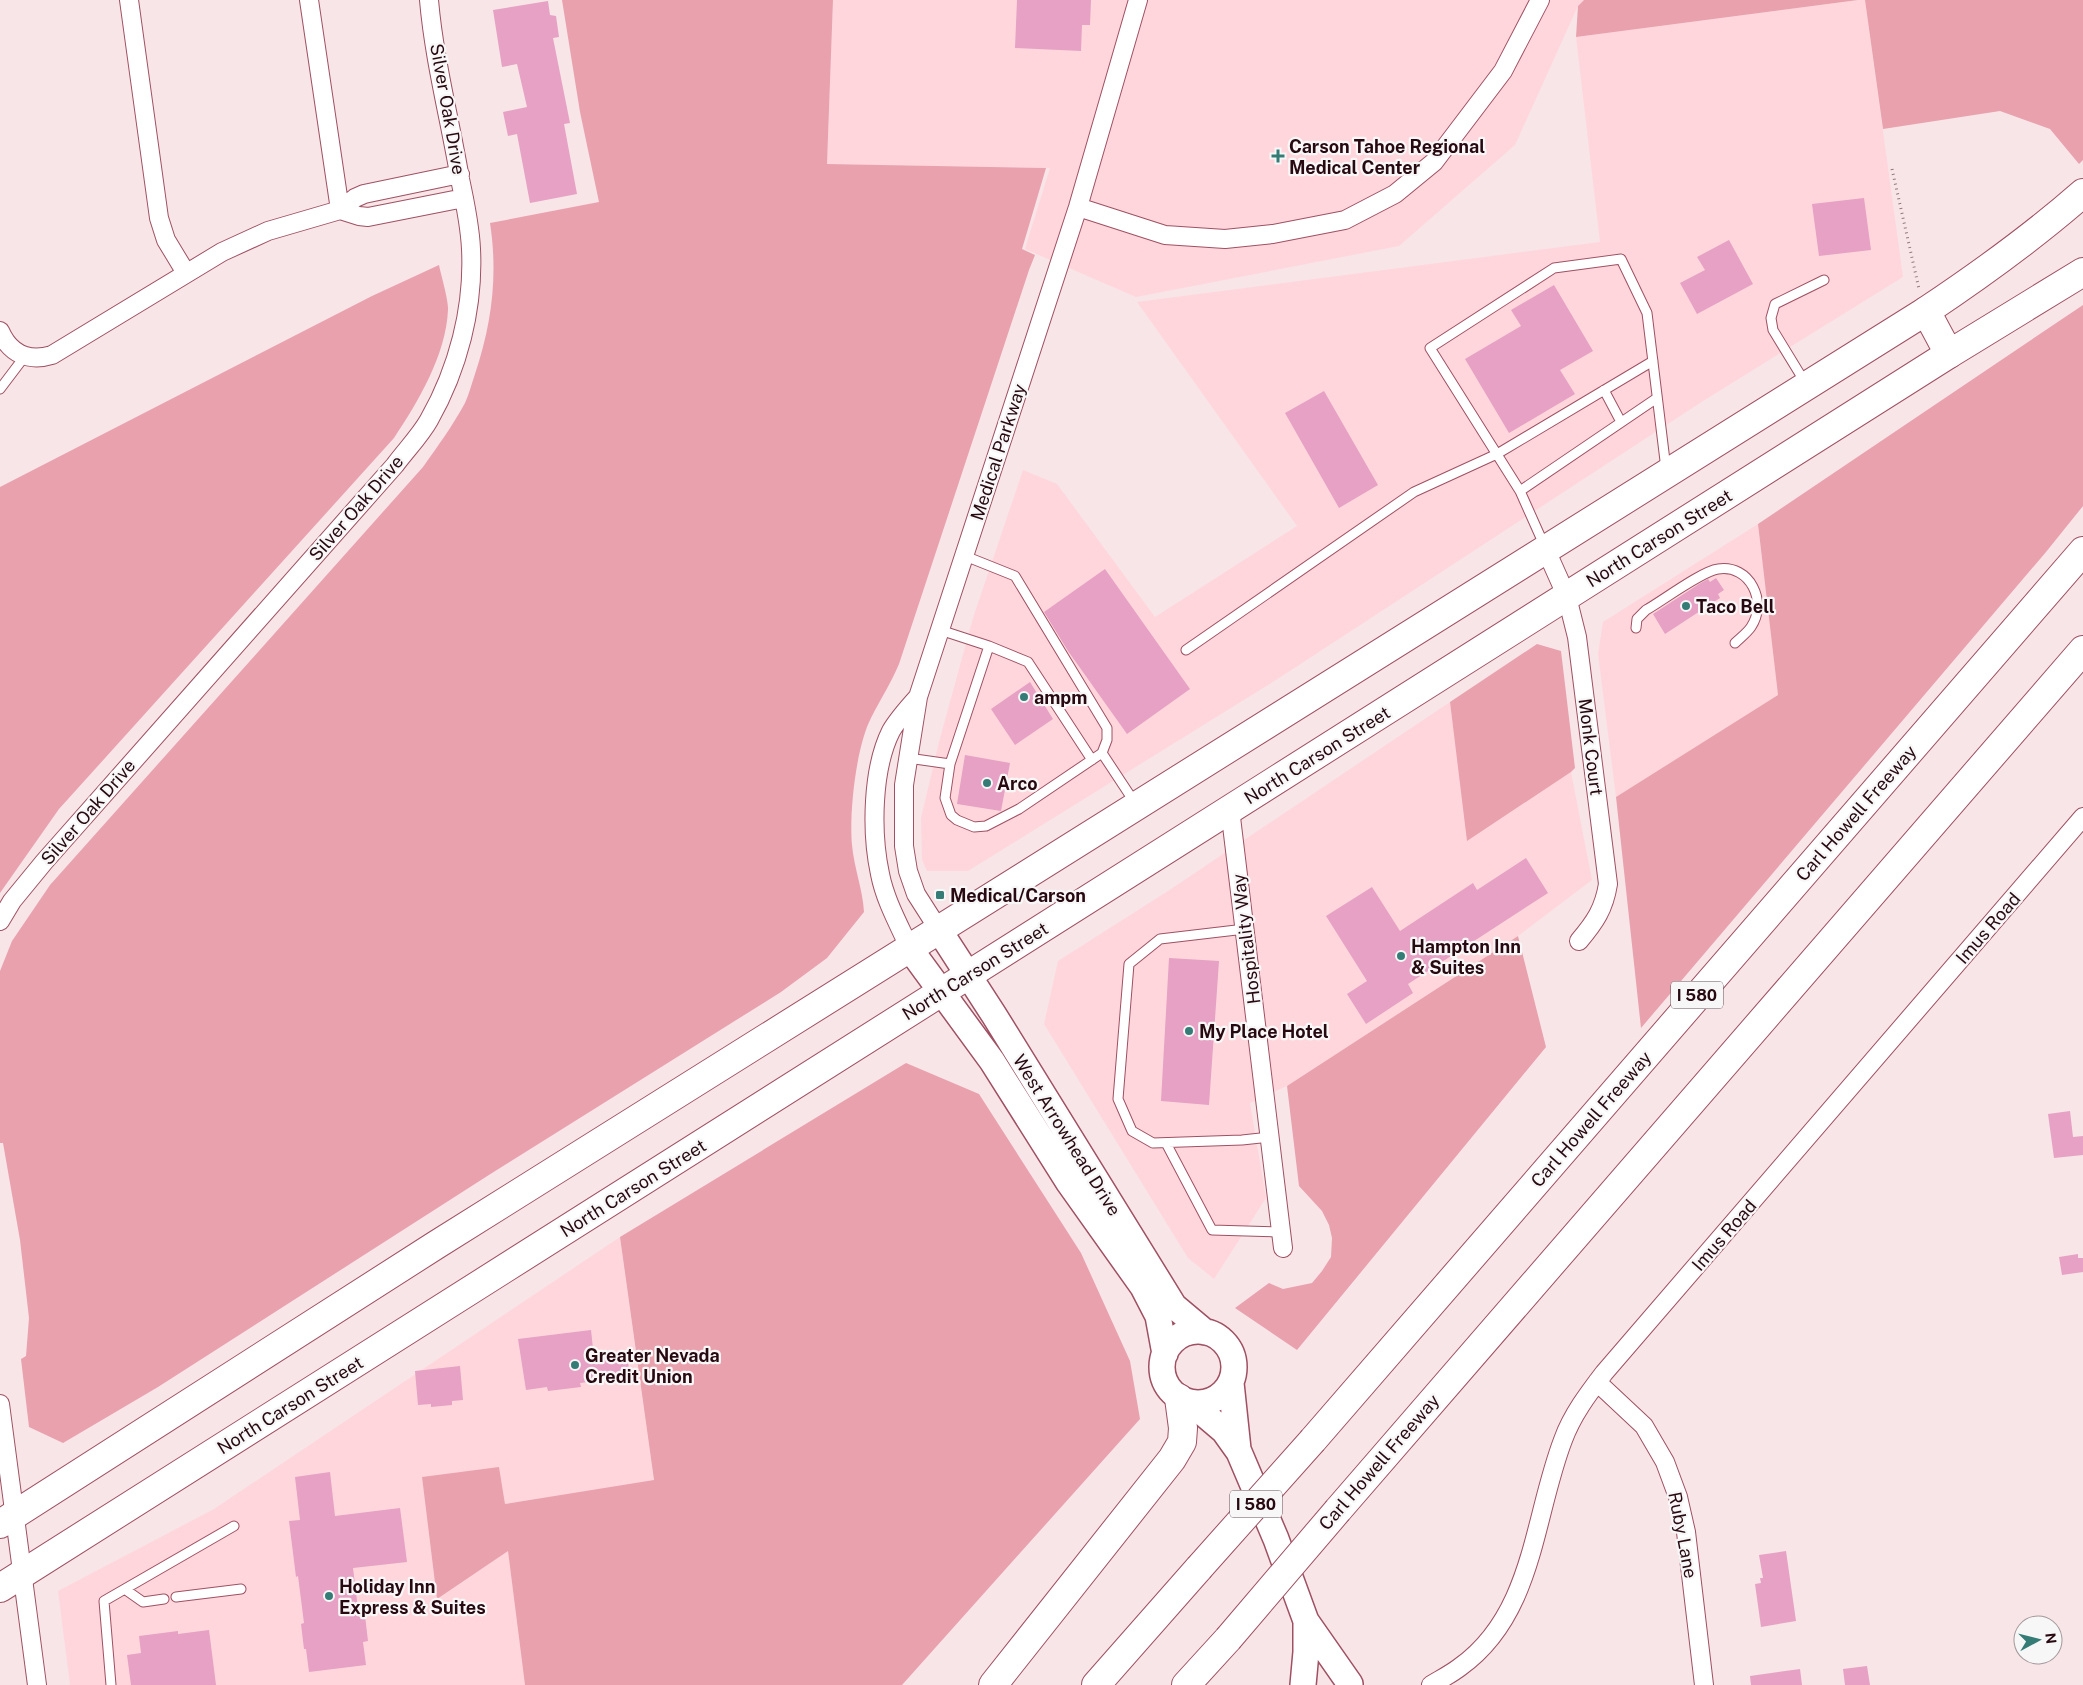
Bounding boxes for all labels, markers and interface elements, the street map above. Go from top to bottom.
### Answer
street label: Silver Oak Drive [426,42,470,176]
place label: Carson Tahoe Regional Medical Center [1289,136,1485,178]
marker: Carson Tahoe Regional Medical Center [1271,149,1285,163]
street label: Medical Parkway [966,381,1030,523]
street label: Silver Oak Drive [305,451,407,565]
street label: North Carson Street [1582,485,1736,591]
place label: Taco Bell [1696,596,1775,617]
marker: Taco Bell [1680,600,1692,612]
place label: ampm [1034,687,1087,708]
marker: ampm [1018,691,1030,703]
street label: Monk Court [1575,697,1607,797]
street label: North Carson Street [1240,702,1394,808]
street label: Carl Howell Freeway [1791,741,1921,885]
street label: Silver Oak Drive [37,755,139,869]
place label: Arco [997,773,1038,794]
marker: Arco [981,777,993,789]
street label: Hospitality Way [1228,872,1264,1005]
place label: Medical/Carson [950,885,1086,906]
street label: Imus Road [1951,888,2025,968]
marker: Medical/Carson [934,889,946,901]
street label: North Carson Street [898,918,1052,1024]
place label: Hampton Inn & Suites [1411,936,1521,978]
marker: Hampton Inn & Suites [1395,950,1407,962]
road number: I 580 [1671,982,1723,1008]
place label: My Place Hotel [1199,1021,1329,1042]
marker: My Place Hotel [1183,1025,1195,1037]
street label: Carl Howell Freeway [1526,1047,1656,1191]
street label: West Arrowhead Drive [1009,1050,1125,1220]
street label: North Carson Street [556,1135,710,1241]
street label: Imus Road [1687,1195,1761,1275]
place label: Greater Nevada Credit Union [585,1345,720,1387]
street label: North Carson Street [213,1352,367,1458]
marker: Greater Nevada Credit Union [569,1359,581,1371]
street label: Carl Howell Freeway [1314,1390,1444,1534]
road number: I 580 [1230,1490,1282,1518]
street label: Ruby Lane [1664,1490,1702,1580]
place label: Holiday Inn Express & Suites [339,1576,486,1618]
marker: Holiday Inn Express & Suites [323,1590,335,1602]
north arrow [2013,1615,2063,1665]
text: N [2042,1632,2060,1645]

